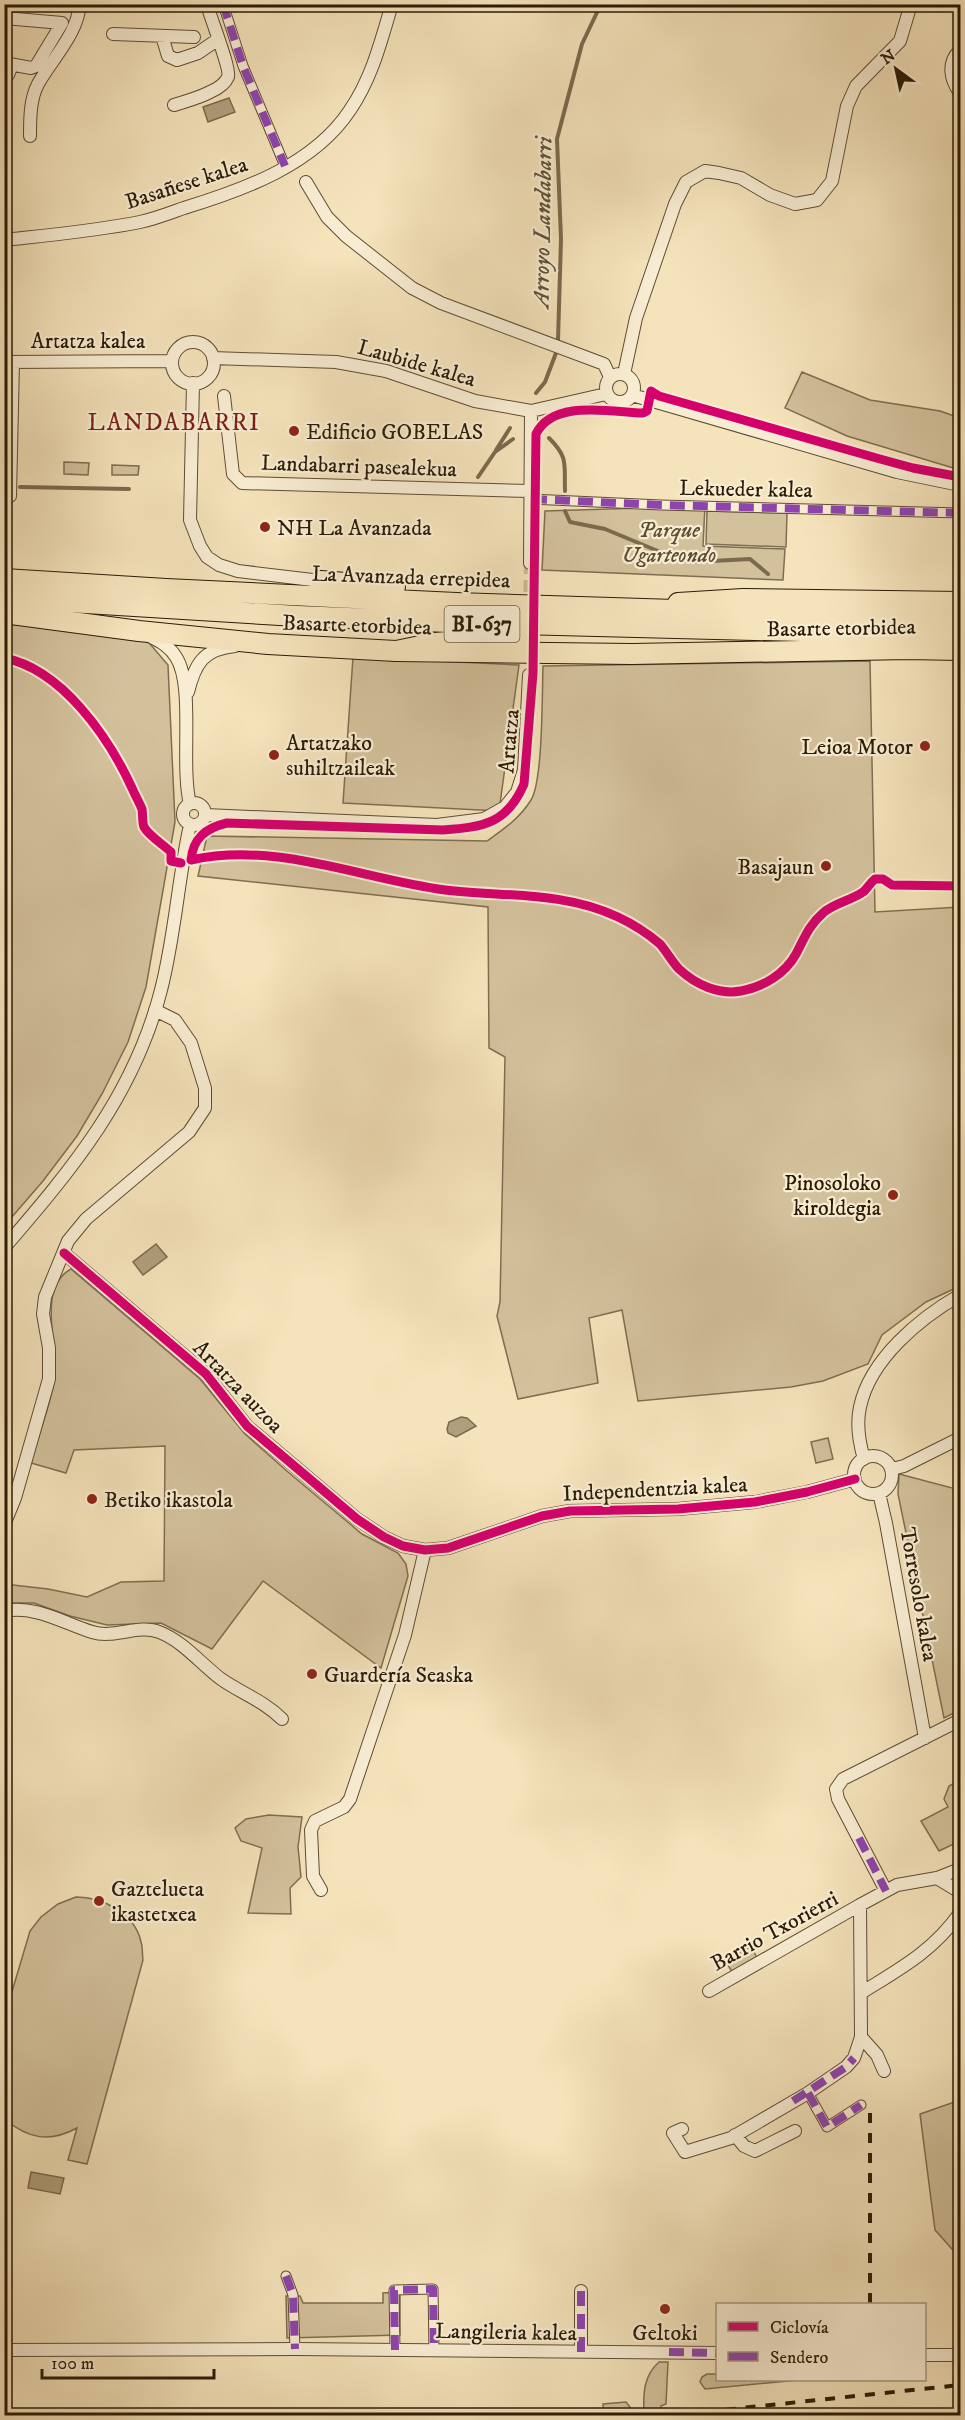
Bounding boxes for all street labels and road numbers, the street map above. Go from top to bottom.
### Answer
street label: Basañese kalea [122,151,252,216]
street label: Artatza kalea [31,328,146,355]
street label: Laubide kalea [354,334,479,393]
street label: Landabarri pasealekua [261,450,458,483]
street label: Lekueder kalea [679,475,814,504]
street label: La Avanzada errepidea [311,561,511,594]
road number: BI-637 [444,606,520,642]
street label: Basarte etorbidea [282,609,433,642]
street label: Basarte etorbidea [766,614,917,643]
street label: Artatza [493,707,526,774]
street label: Artatza auzoa [187,1335,289,1440]
street label: Independentzia kalea [562,1471,749,1508]
street label: Torresolo kalea [893,1525,944,1664]
street label: Barrio Txorierri [706,1885,843,1977]
street label: Langileria kalea [435,2318,578,2347]

